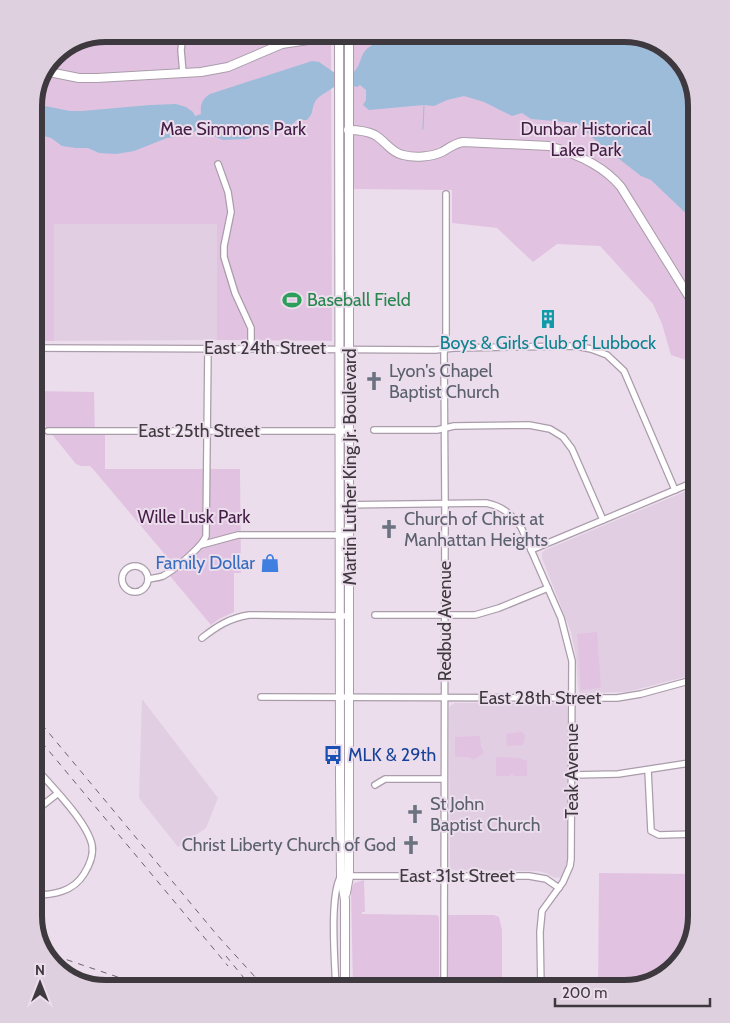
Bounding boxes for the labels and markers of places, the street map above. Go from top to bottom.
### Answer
sports icon: Baseball Field [281,289,303,311]
place label: Baseball Field [307,289,411,311]
building icon: Boys & Girls Club of Lubbock [537,308,559,330]
place label: Boys & Girls Club of Lubbock [440,332,657,354]
place label: Lyon's Chapel Baptist Church [389,360,499,403]
church icon: Lyon's Chapel Baptist Church [363,370,385,392]
place label: Church of Christ at Manhattan Heights [404,508,548,551]
church icon: Church of Christ at Manhattan Heights [378,518,400,540]
place label: Family Dollar [155,552,255,574]
shop icon: Family Dollar [259,552,281,574]
bus stop icon: MLK & 29th [322,744,344,766]
place label: MLK & 29th [348,744,436,766]
place label: St John Baptist Church [430,793,540,836]
church icon: St John Baptist Church [404,803,426,825]
place label: Christ Liberty Church of God [182,834,396,856]
church icon: Christ Liberty Church of God [400,834,422,856]

